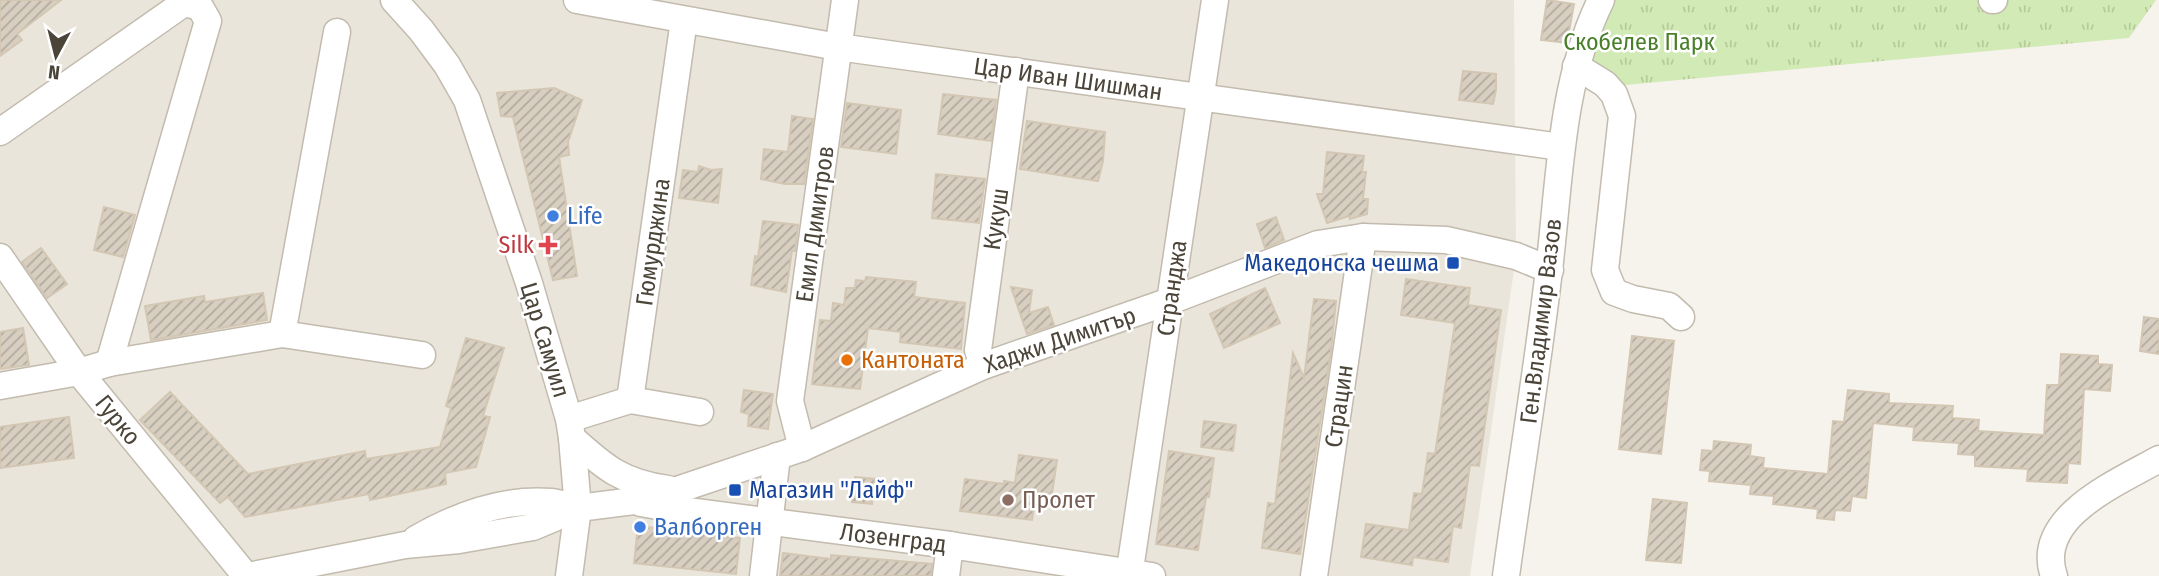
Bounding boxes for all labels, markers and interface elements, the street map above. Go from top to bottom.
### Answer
north arrow [21,21,91,91]
park label: Скобелев Парк [1563,28,1716,56]
street label: Цар Иван Шишман [972,52,1164,106]
text: N [47,60,61,84]
street label: Емил Димитров [790,144,840,304]
street label: Гюмурджина [630,176,676,308]
street label: Кукуш [978,186,1014,252]
place label: Life [567,202,603,230]
marker: Life [545,208,561,224]
street label: Ген.Владимир Вазов [1515,217,1567,425]
place label: Silk [499,231,535,259]
marker: Silk [540,237,556,253]
street label: Странджа [1151,238,1193,338]
place label: Македонска чешма [1244,249,1439,277]
marker: Македонска чешма [1445,255,1461,271]
street label: Цар Самуил [514,279,576,401]
street label: Хаджи Димитър [980,301,1140,379]
place label: Кантоната [861,346,965,374]
marker: Кантоната [839,352,855,368]
street label: Страцин [1319,363,1359,449]
street label: Гурко [89,389,147,451]
place label: Магазин "Лайф" [749,476,914,504]
marker: Магазин "Лайф" [727,482,743,498]
place label: Пролет [1022,486,1095,514]
marker: Пролет [1000,492,1016,508]
place label: Валборген [654,513,762,541]
street label: Лозенград [838,518,948,558]
marker: Валборген [632,519,648,535]

